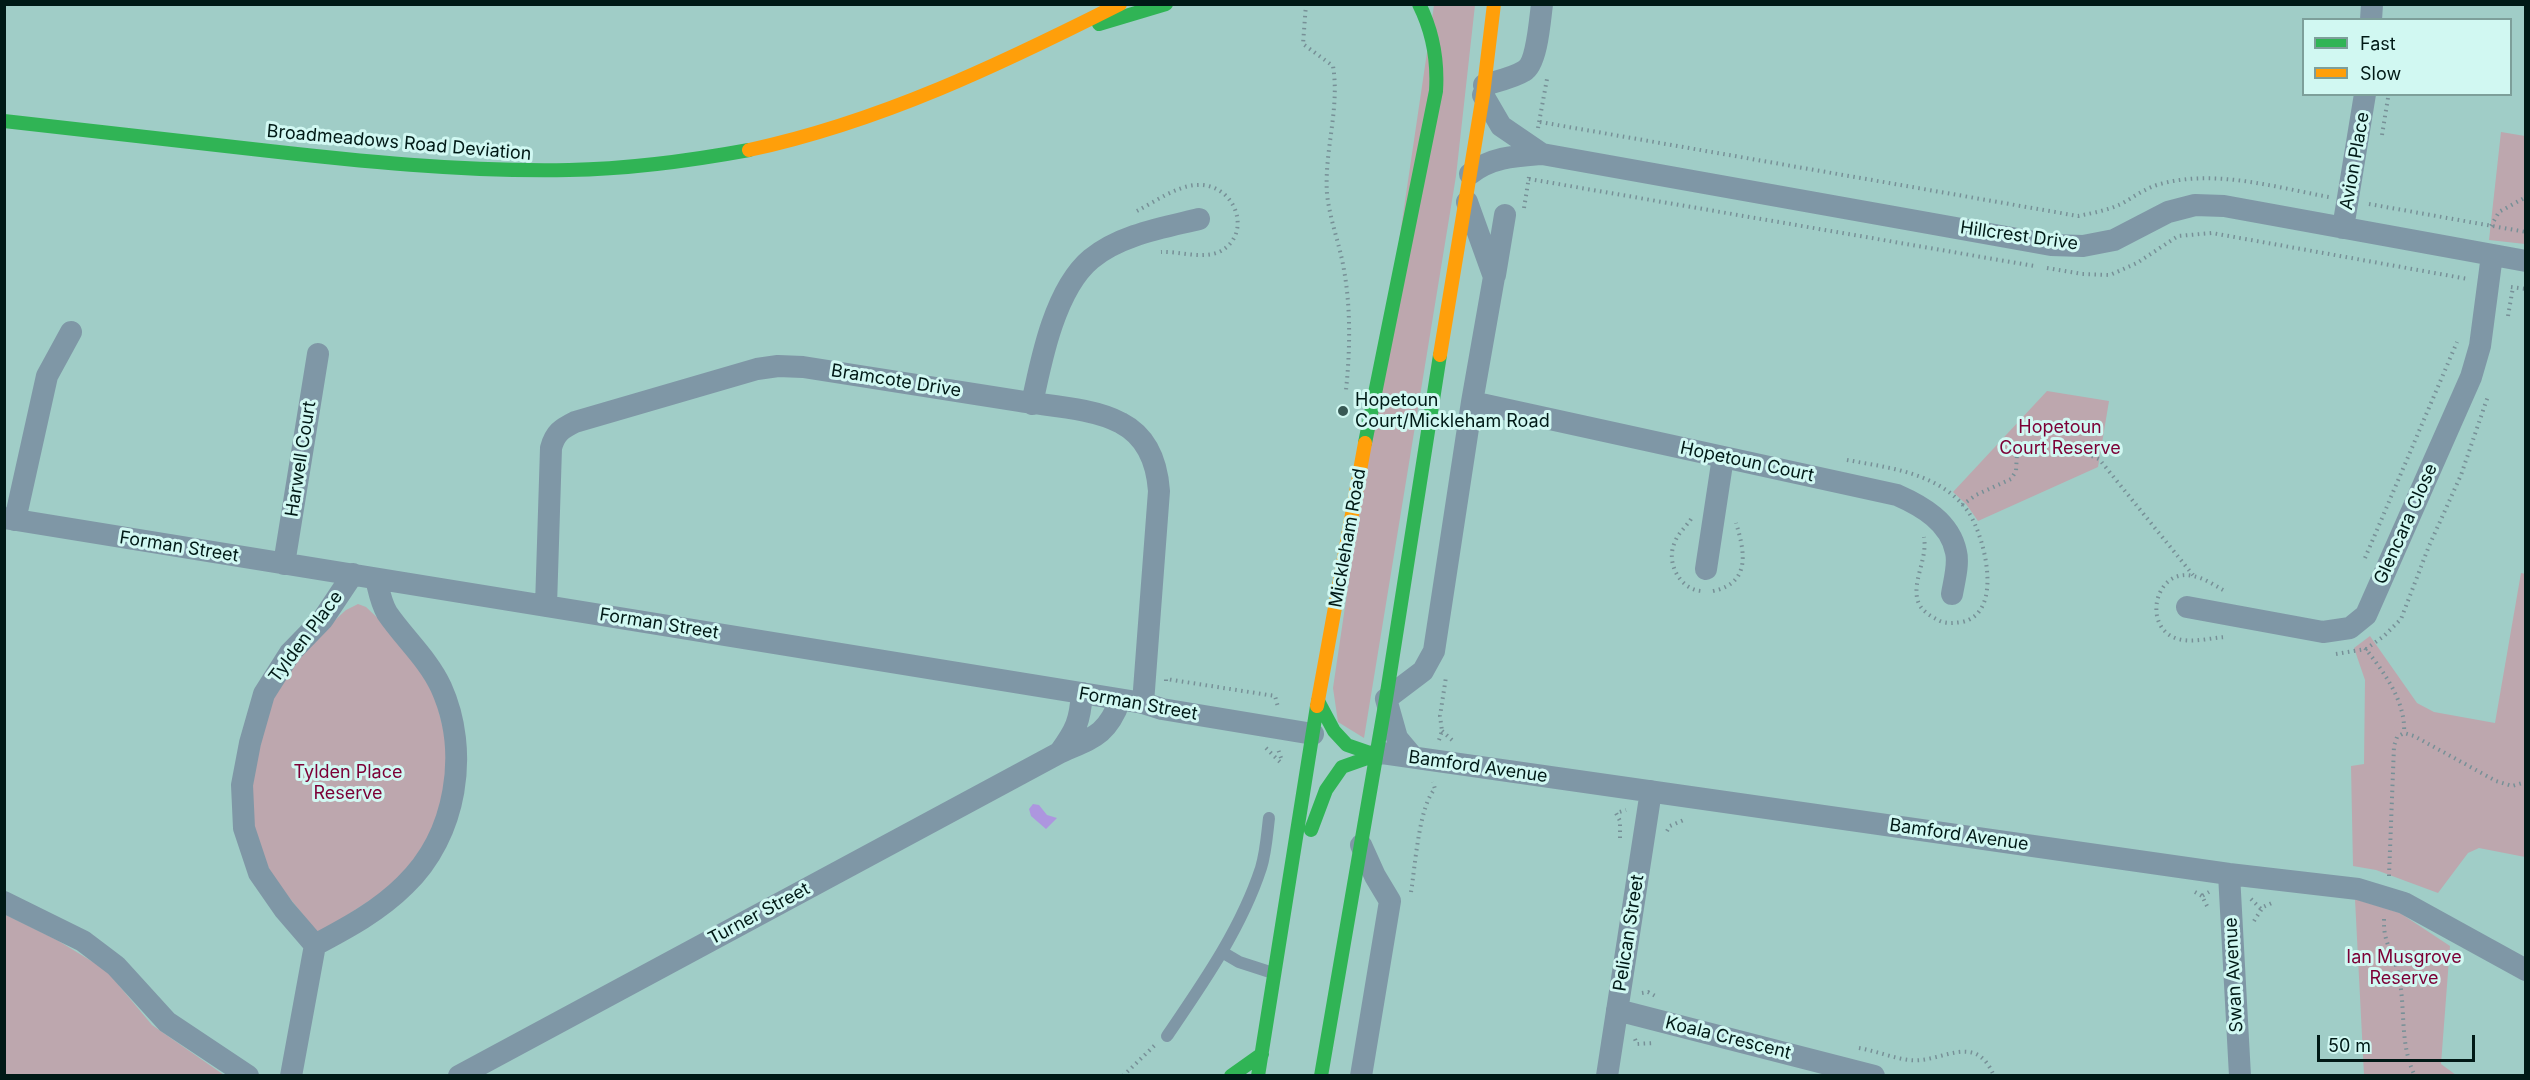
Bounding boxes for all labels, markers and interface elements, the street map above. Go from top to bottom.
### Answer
legend [2302,18,2512,96]
text: Fast [2360,33,2396,54]
text: Slow [2360,63,2401,84]
street label: Avion Place [2336,110,2374,212]
street label: Broadmeadows Road Deviation [266,121,532,165]
street label: Hillcrest Drive [1959,217,2079,255]
street label: Bramcote Drive [829,360,963,402]
place label: Hopetoun Court/Mickleham Road [1355,390,1550,432]
street label: Harwell Court [281,400,321,518]
marker: Hopetoun Court/Mickleham Road [1336,404,1350,418]
park label: Hopetoun Court Reserve [1999,417,2121,460]
street label: Hopetoun Court [1678,437,1816,487]
street label: Glencara Close [2370,460,2442,588]
street label: Mickleham Road [1325,467,1371,609]
street label: Forman Street [118,527,240,567]
street label: Tylden Place [265,587,347,687]
street label: Forman Street [598,604,720,644]
street label: Forman Street [1077,683,1199,725]
street label: Bamford Avenue [1407,747,1549,787]
park label: Tylden Place Reserve [293,762,403,804]
street label: Bamford Avenue [1888,815,2030,855]
street label: Pelican Street [1609,873,1649,993]
street label: Turner Street [705,878,813,950]
street label: Swan Avenue [2220,917,2248,1033]
park label: Ian Musgrove Reserve [2346,947,2462,990]
street label: Koala Crescent [1663,1012,1793,1064]
scale bar [2320,1023,2478,1061]
text: 50 m [2328,1035,2371,1056]

